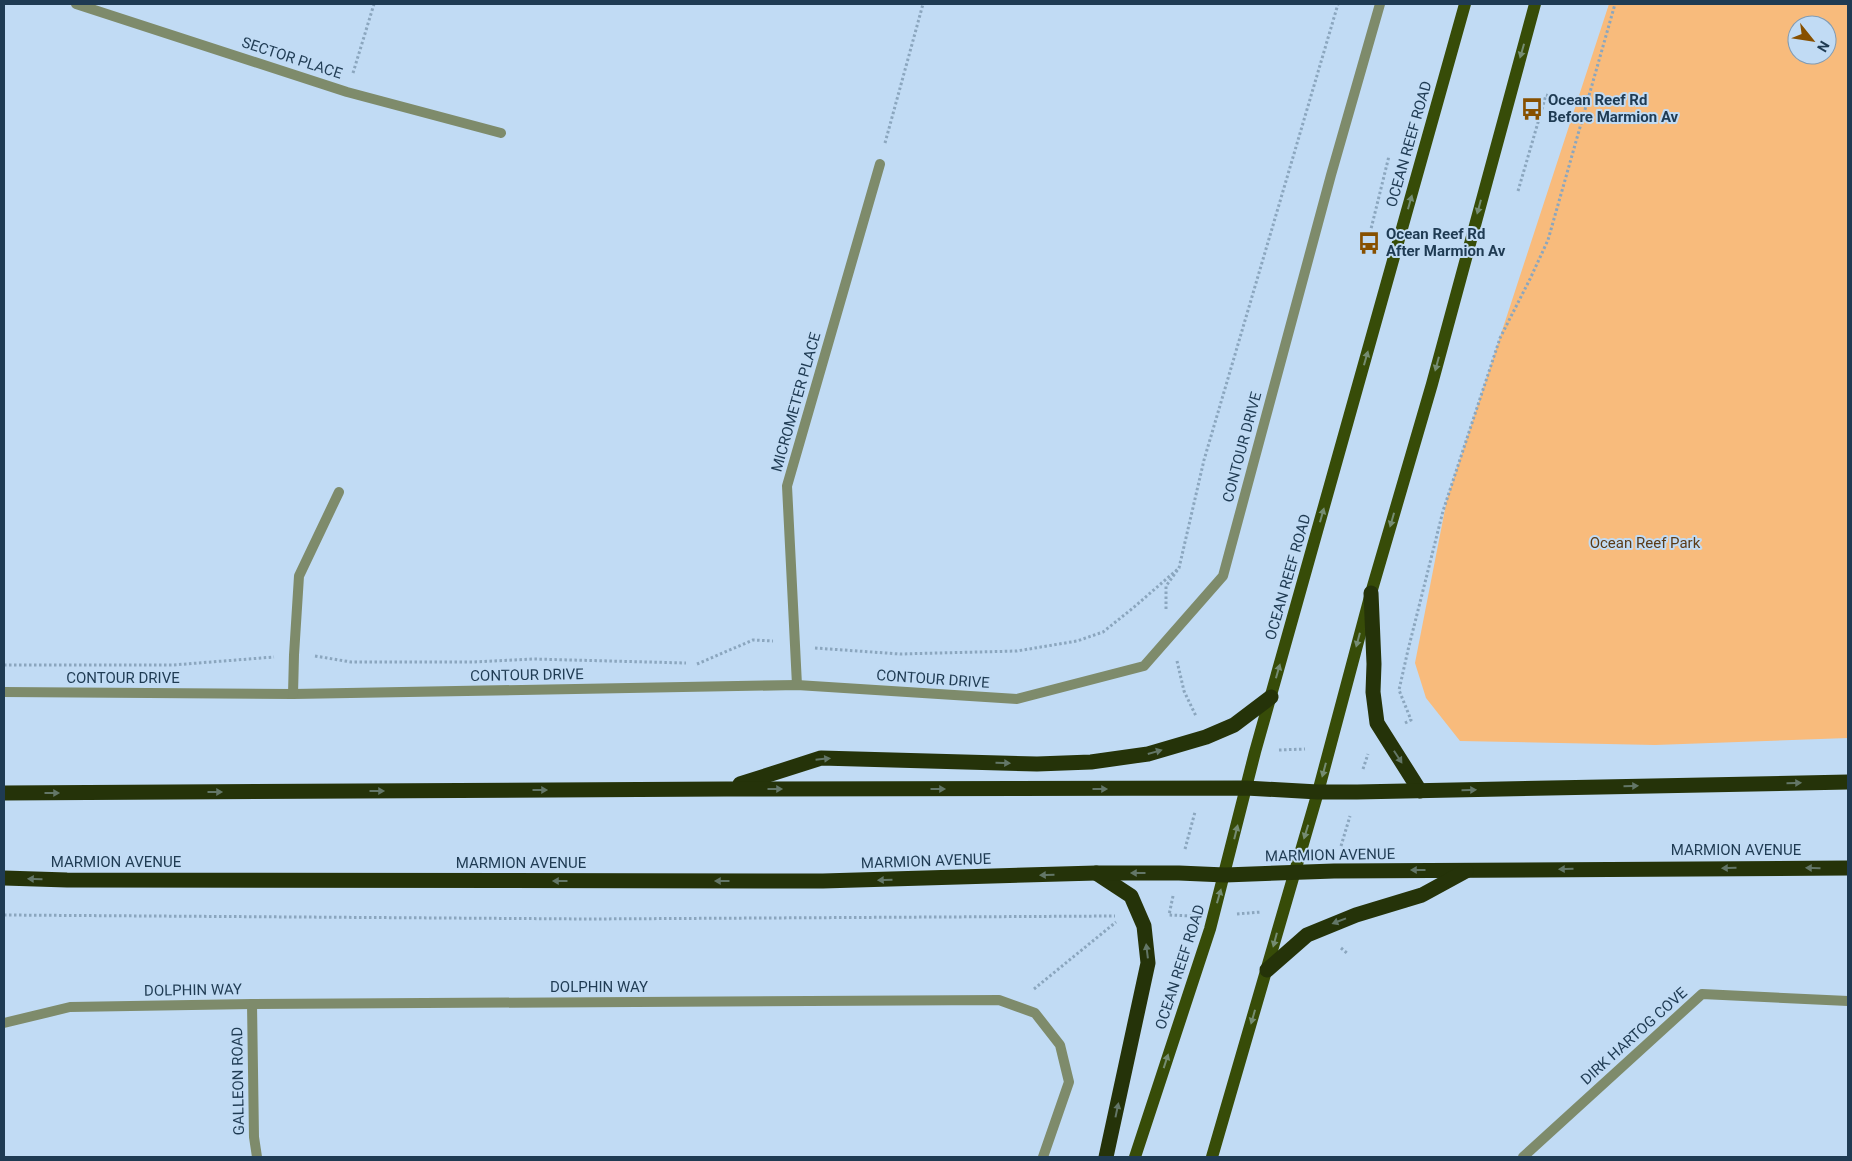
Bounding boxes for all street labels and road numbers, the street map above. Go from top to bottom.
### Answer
street label: SECTOR PLACE [239,33,345,83]
street label: OCEAN REEF ROAD [1382,79,1436,209]
street label: MICROMETER PLACE [767,330,825,474]
street label: CONTOUR DRIVE [1219,389,1266,504]
street label: OCEAN REEF ROAD [1261,512,1315,642]
street label: CONTOUR DRIVE [470,665,584,685]
street label: CONTOUR DRIVE [876,666,991,692]
street label: CONTOUR DRIVE [66,669,180,687]
street label: MARMION AVENUE [1671,841,1802,859]
street label: MARMION AVENUE [1265,845,1396,865]
street label: MARMION AVENUE [861,850,992,872]
street label: MARMION AVENUE [51,853,182,871]
street label: MARMION AVENUE [456,854,587,872]
street label: OCEAN REEF ROAD [1151,902,1209,1032]
street label: DOLPHIN WAY [550,978,648,996]
street label: DOLPHIN WAY [144,980,242,1000]
street label: DIRK HARTOG COVE [1577,983,1691,1088]
street label: GALLEON ROAD [228,1027,248,1135]

